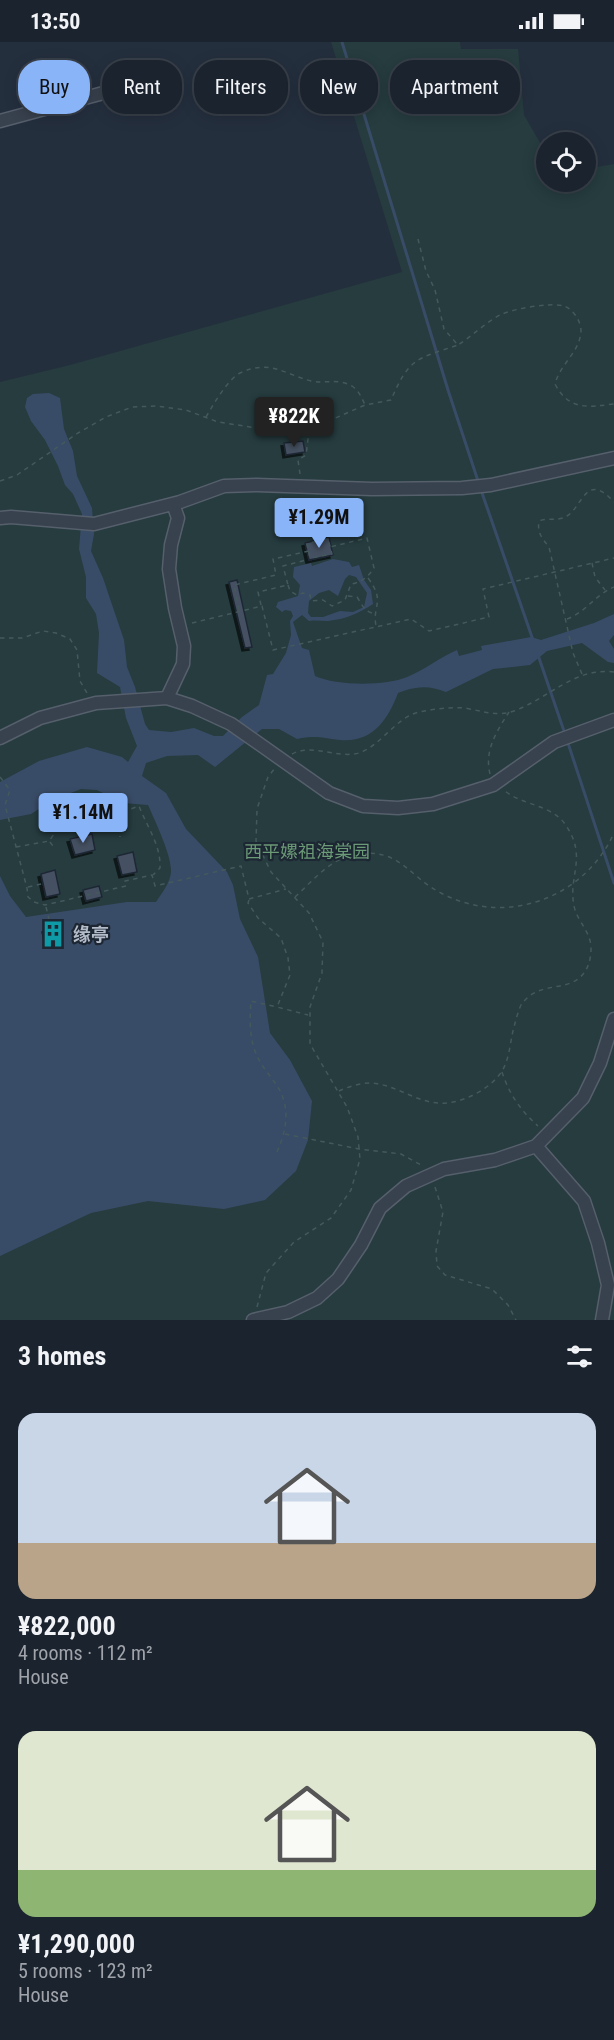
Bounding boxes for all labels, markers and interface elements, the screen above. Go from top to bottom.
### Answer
text: 13:50 [30,9,81,34]
chip: Buy [18,60,90,114]
chip: Rent [102,60,182,114]
chip: Filters [194,60,288,114]
chip: New [300,60,378,114]
chip: Apartment [390,60,520,114]
map controls [536,132,596,192]
button: locate [536,132,596,192]
pin: ¥822K [252,397,336,448]
text: ¥822K [269,404,319,428]
pin: ¥1.29M [270,498,368,549]
text: ¥1.29M [289,505,349,529]
pin: ¥1.14M [34,793,132,844]
text: ¥1.14M [53,800,113,824]
park label: 西平嫘祖海棠园 [244,841,370,862]
building icon: 缘亭 [38,919,68,949]
place label: 缘亭 [73,924,109,945]
icon: filters [563,1340,596,1373]
text: 3 homes [18,1341,106,1371]
icon: home [253,1452,361,1560]
text: ¥822,000 [18,1611,116,1641]
text: 4 rooms · 112 m² [18,1641,153,1665]
text: House [18,1665,69,1689]
icon: home [253,1770,361,1878]
text: ¥1,290,000 [18,1929,135,1959]
text: 5 rooms · 123 m² [18,1959,153,1983]
text: House [18,1983,69,2007]

